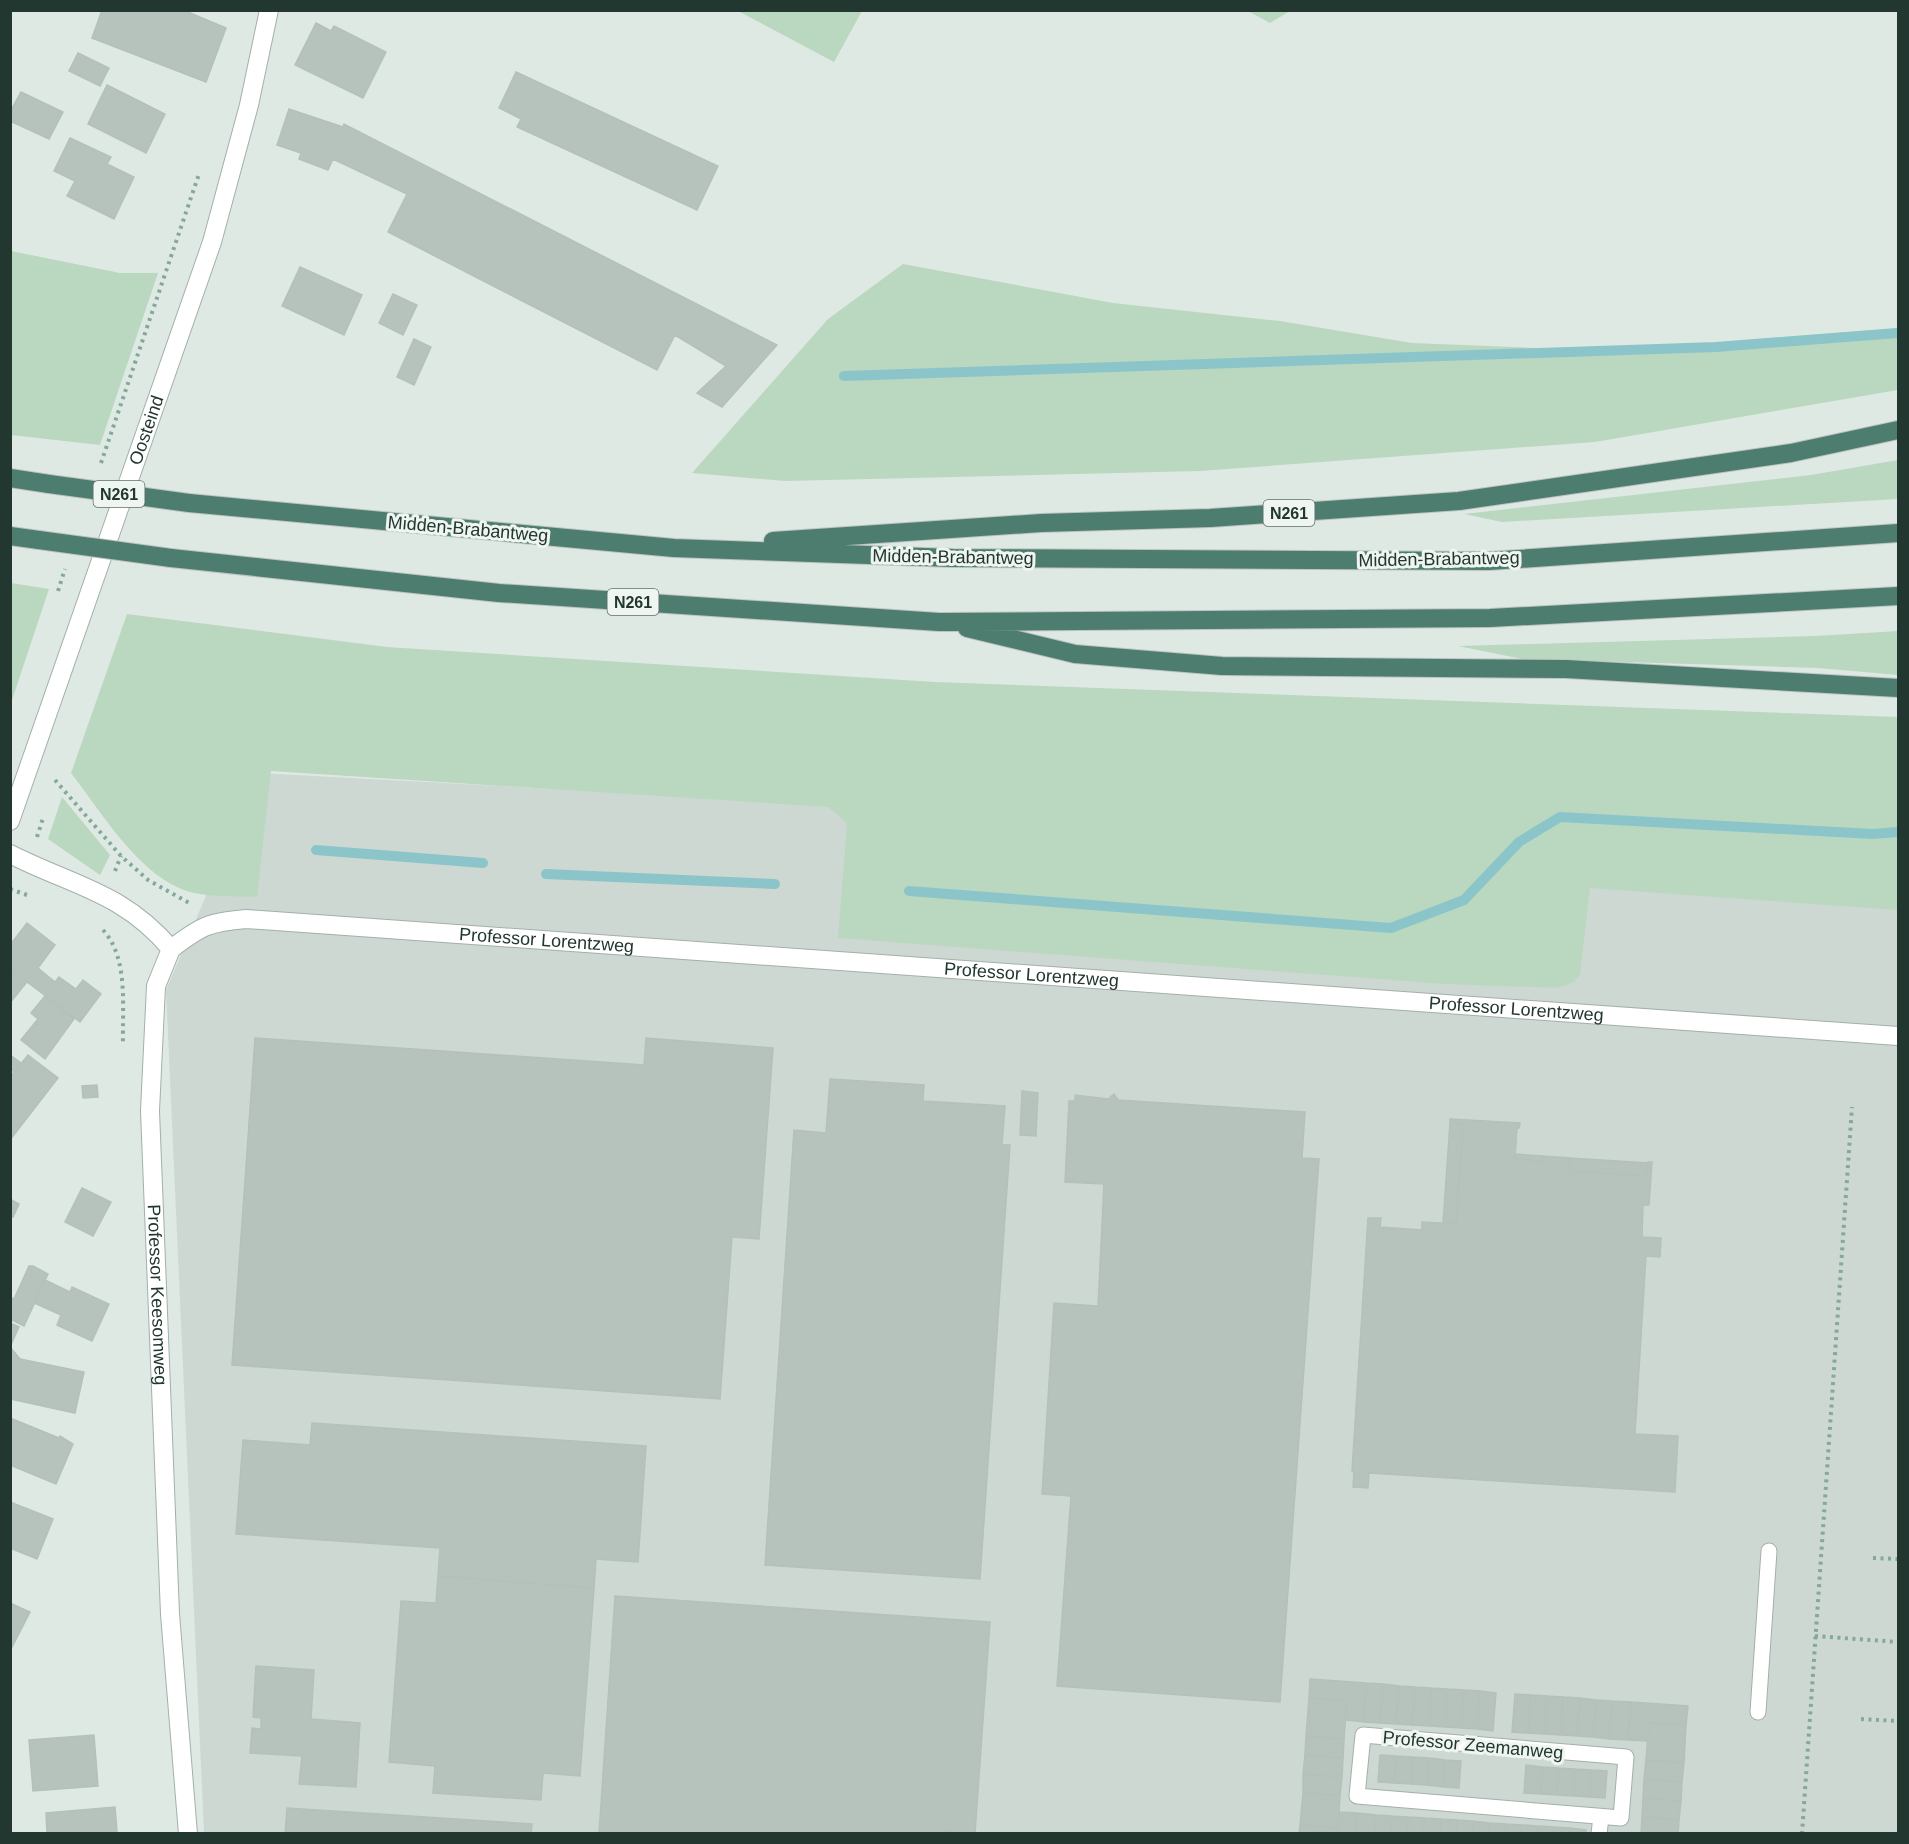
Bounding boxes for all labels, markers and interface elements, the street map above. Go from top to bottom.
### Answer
street label: Oosteind [125,393,168,467]
road number: N261 [94,481,144,507]
road number: N261 [1264,500,1314,526]
street label: Midden-Brabantweg [387,512,549,546]
street label: Midden-Brabantweg [872,546,1034,568]
street label: Midden-Brabantweg [1358,548,1520,570]
road number: N261 [608,589,658,615]
street label: Professor Lorentzweg [459,924,635,956]
street label: Professor Lorentzweg [943,958,1120,991]
street label: Professor Lorentzweg [1428,993,1604,1025]
street label: Professor Keesomweg [144,1204,171,1386]
street label: Professor Zeemanweg [1382,1727,1564,1763]

